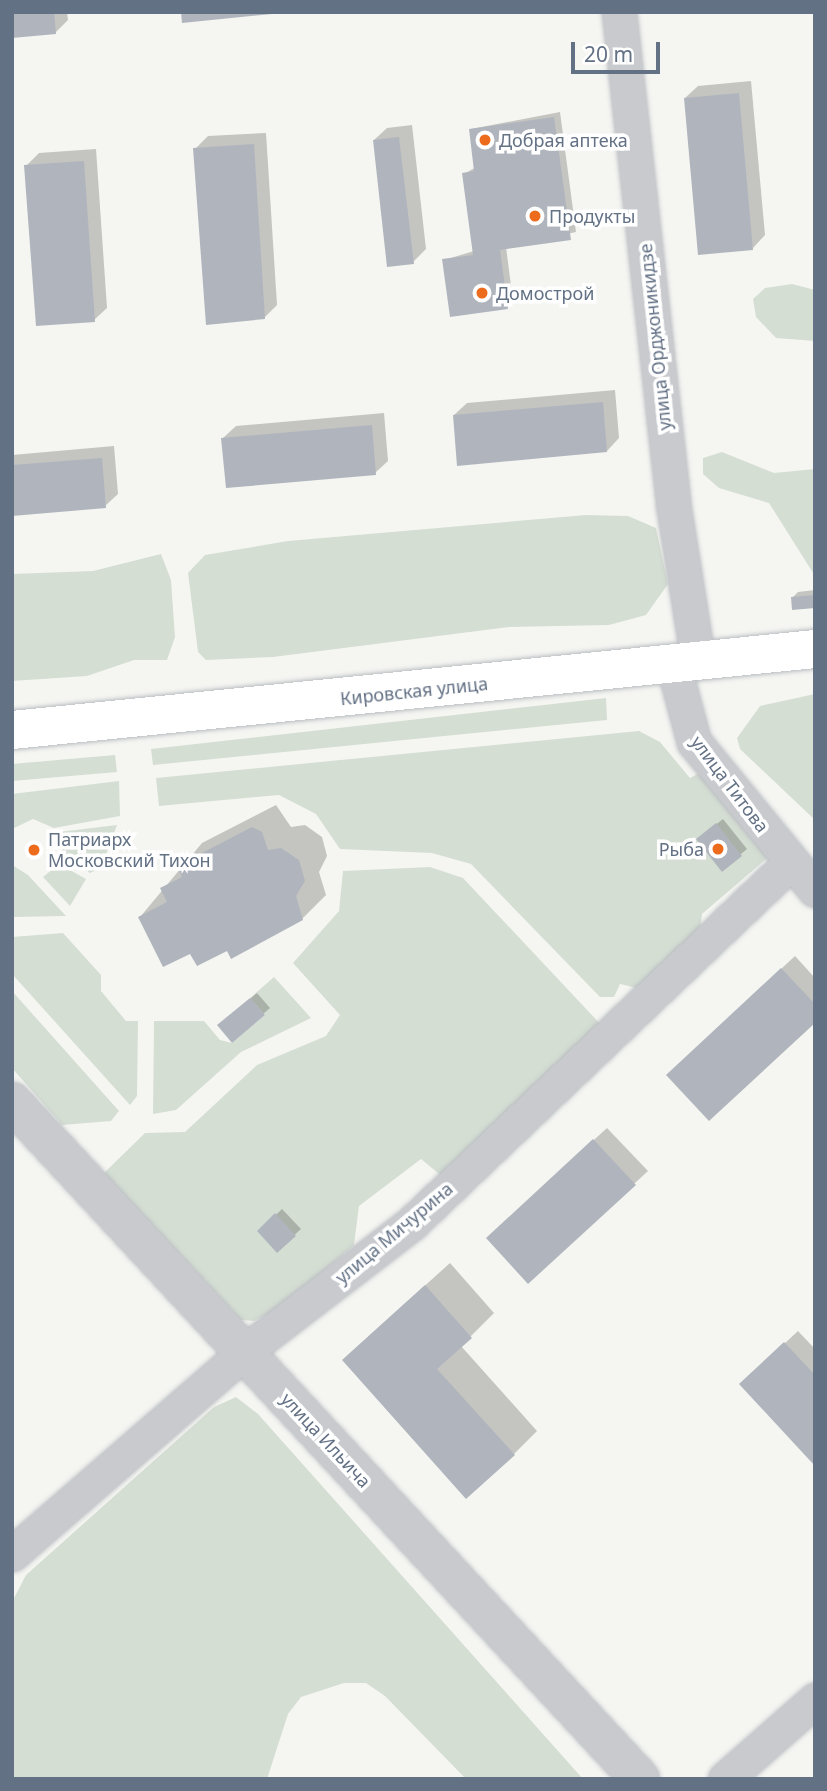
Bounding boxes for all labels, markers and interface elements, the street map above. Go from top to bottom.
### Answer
scale bar [575,28,664,72]
text: 20 m [584,40,633,68]
place label: Добрая аптека [499,129,628,151]
marker: Добрая аптека [477,132,493,148]
place label: Продукты [549,205,635,227]
marker: Продукты [527,208,543,224]
street label: улица Орджоникидзе [634,243,676,431]
place label: Домострой [496,282,594,304]
marker: Домострой [474,285,490,301]
street label: Кировская улица [339,673,489,709]
street label: улица Титова [687,731,773,837]
place label: Патриарх Московский Тихон [48,829,211,872]
place label: Рыба [659,838,704,860]
marker: Рыба [710,841,726,857]
marker: Патриарх Московский Тихон [26,842,42,858]
street label: улица Мичурина [331,1178,457,1288]
street label: улица Ильича [277,1388,375,1492]

